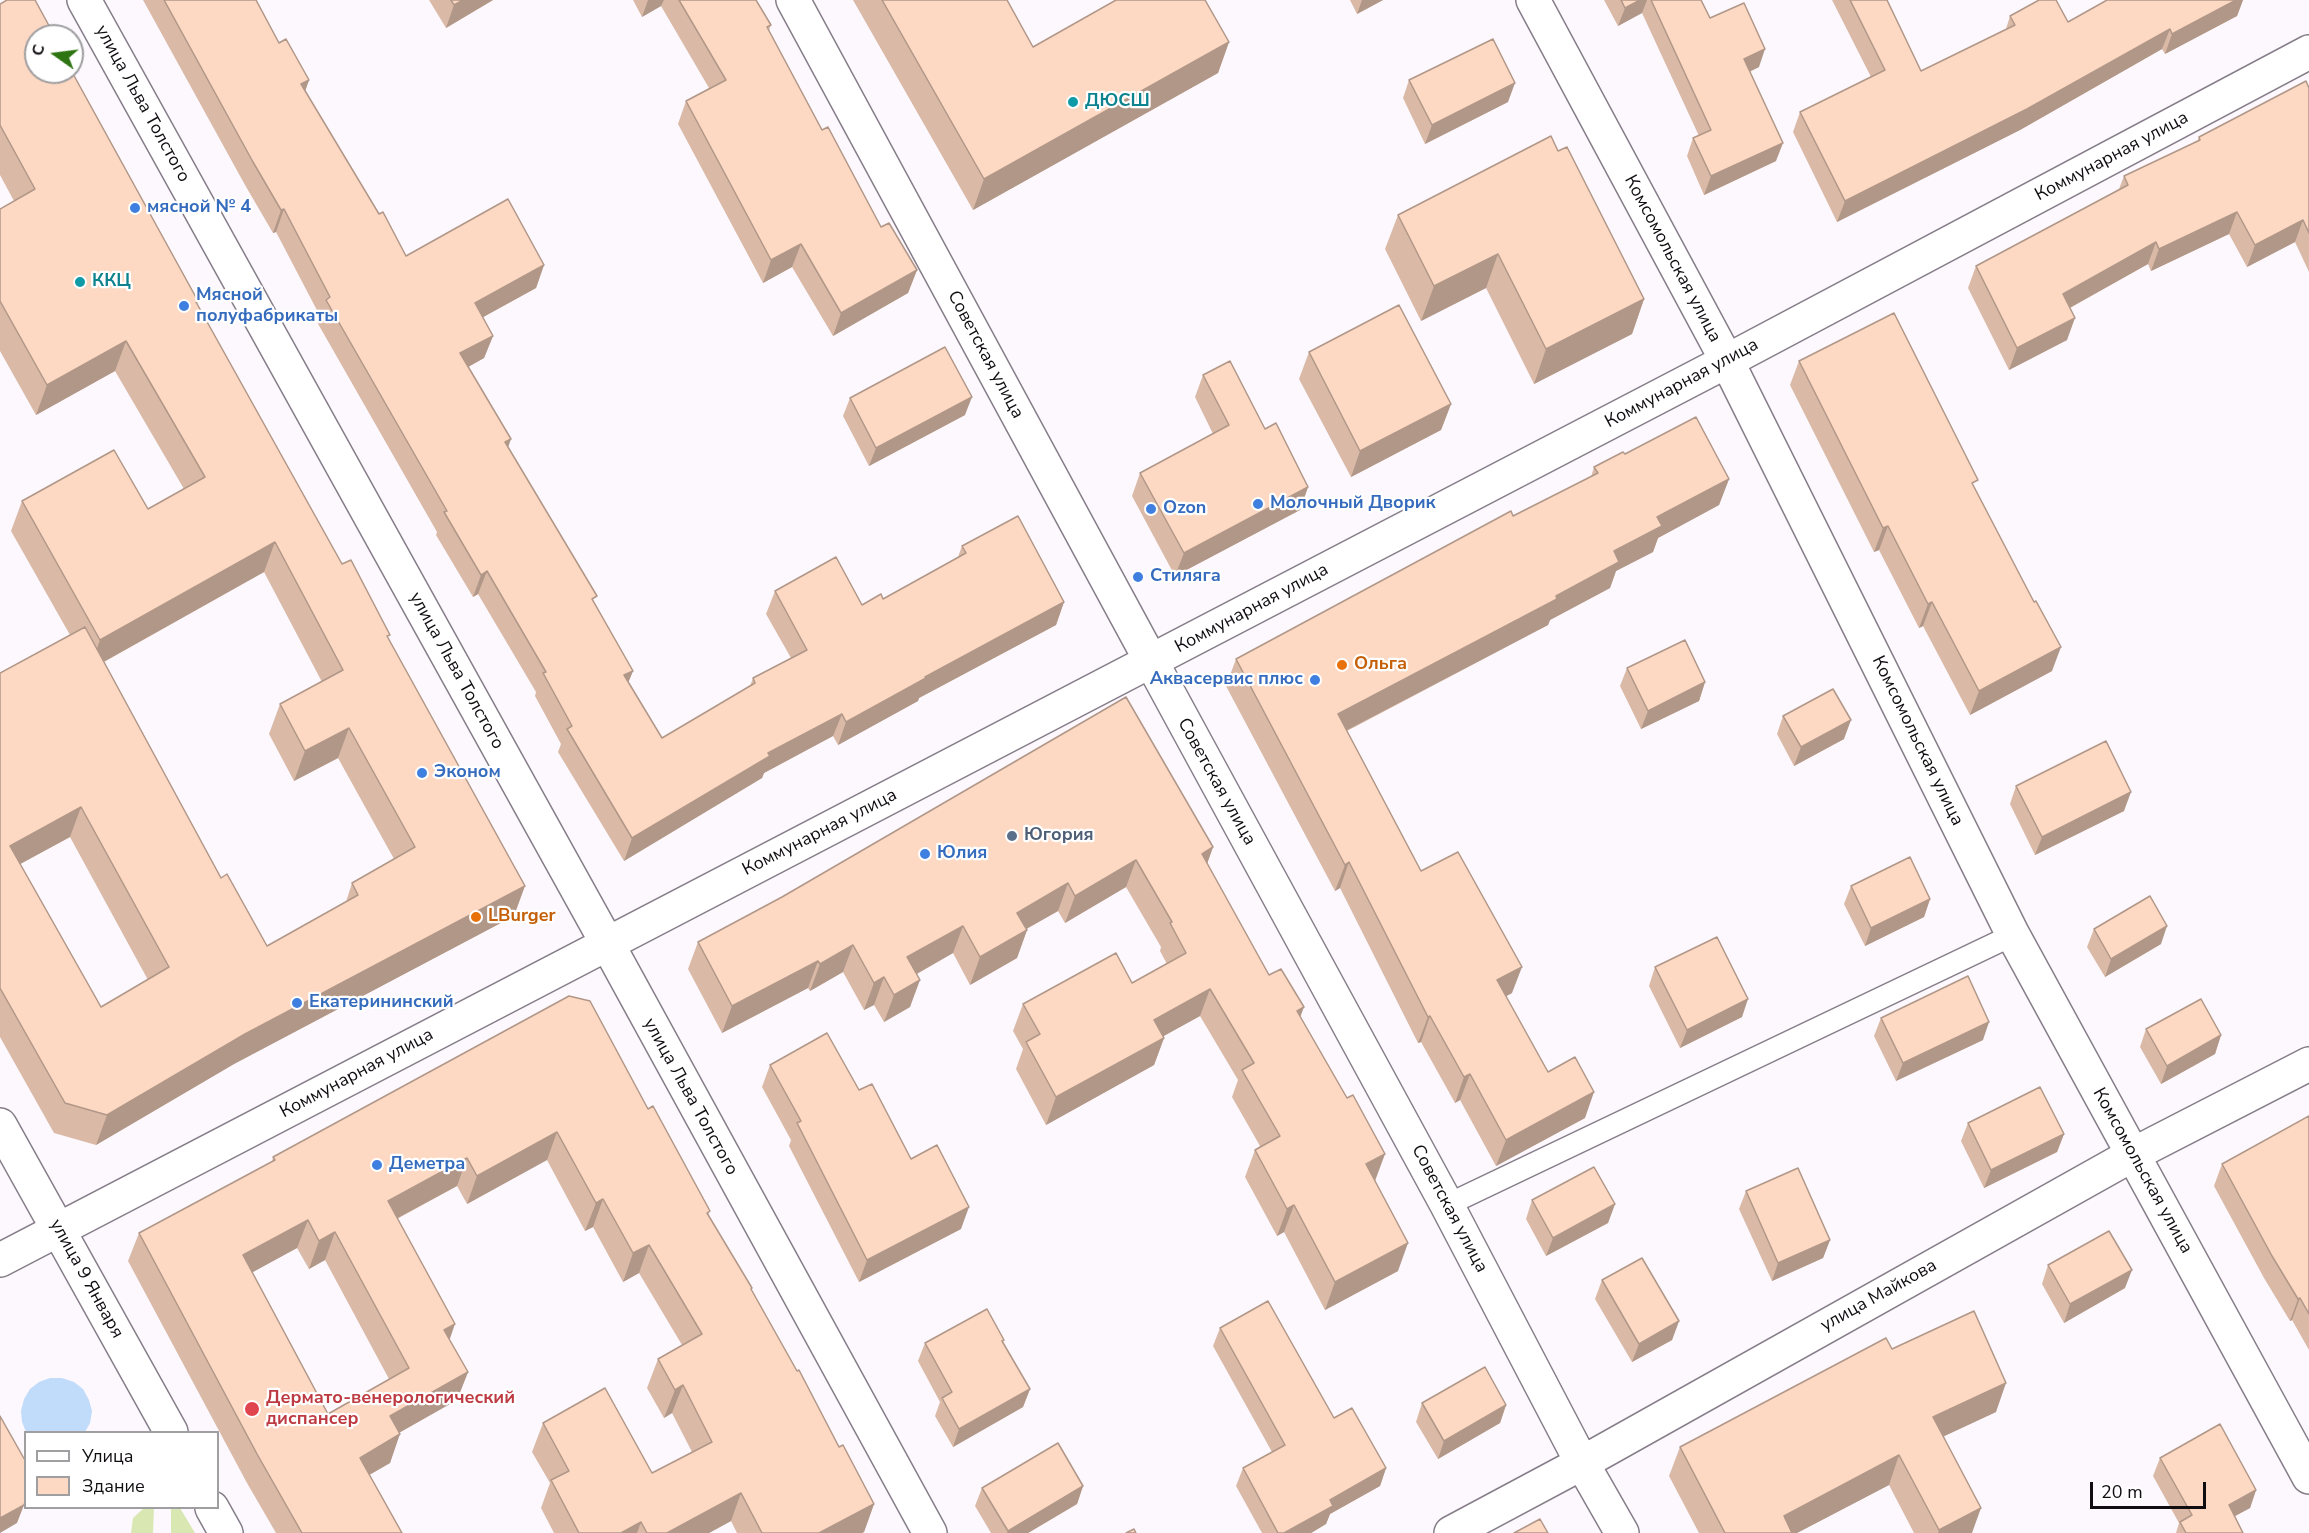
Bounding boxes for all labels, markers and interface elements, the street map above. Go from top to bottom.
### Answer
street label: улица Льва Толстого [90,22,194,186]
north arrow [24,24,84,84]
text: С [26,42,50,58]
place label: ДЮСШ [1085,91,1150,113]
marker: ДЮСШ [1066,95,1080,109]
street label: Коммунарная улица [2032,107,2192,207]
street label: Комсомольская улица [1619,172,1725,346]
place label: мясной № 4 [147,197,251,219]
marker: мясной № 4 [128,201,142,215]
place label: ККЦ [92,271,131,293]
marker: ККЦ [73,275,87,289]
place label: Мясной полуфабрикаты [196,285,338,328]
street label: Советская улица [942,287,1028,423]
marker: Мясной полуфабрикаты [177,299,191,313]
street label: Коммунарная улица [1602,334,1762,434]
place label: Молочный Дворик [1270,493,1436,515]
marker: Молочный Дворик [1251,497,1265,511]
place label: Ozon [1163,498,1206,520]
marker: Ozon [1144,502,1158,516]
street label: Коммунарная улица [1172,559,1332,659]
place label: Стиляга [1150,566,1221,588]
marker: Стиляга [1131,570,1145,584]
street label: улица Льва Толстого [404,589,508,753]
street label: Комсомольская улица [1866,653,1968,829]
place label: Ольга [1354,654,1407,676]
marker: Ольга [1335,658,1349,672]
place label: Аквасервис плюс [1150,669,1303,691]
marker: Аквасервис плюс [1308,673,1322,687]
street label: Советская улица [1172,715,1260,849]
place label: Эконом [434,762,501,784]
marker: Эконом [415,766,429,780]
street label: Коммунарная улица [739,785,901,881]
place label: Югория [1024,825,1094,847]
marker: Югория [1005,829,1019,843]
place label: Юлия [937,843,987,865]
marker: Юлия [918,847,932,861]
place label: LBurger [488,906,556,928]
marker: LBurger [469,910,483,924]
place label: Екатерининский [309,992,454,1014]
marker: Екатерининский [290,996,304,1010]
street label: улица Льва Толстого [638,1015,742,1179]
street label: Коммунарная улица [277,1024,437,1124]
street label: Комсомольская улица [2087,1084,2197,1258]
street label: Советская улица [1406,1141,1492,1277]
place label: Деметра [389,1154,465,1176]
marker: Деметра [370,1158,384,1172]
street label: улица 9 Января [44,1216,128,1342]
street label: улица Майкова [1817,1255,1941,1337]
place label: Дермато-венерологический диспансер [266,1388,515,1430]
marker: Дермато-венерологический диспансер [243,1400,261,1418]
legend [24,1431,219,1509]
text: Улица [82,1444,133,1468]
scale bar [2093,1470,2208,1508]
text: Здание [82,1474,145,1498]
text: 20 m [2101,1480,2143,1504]

